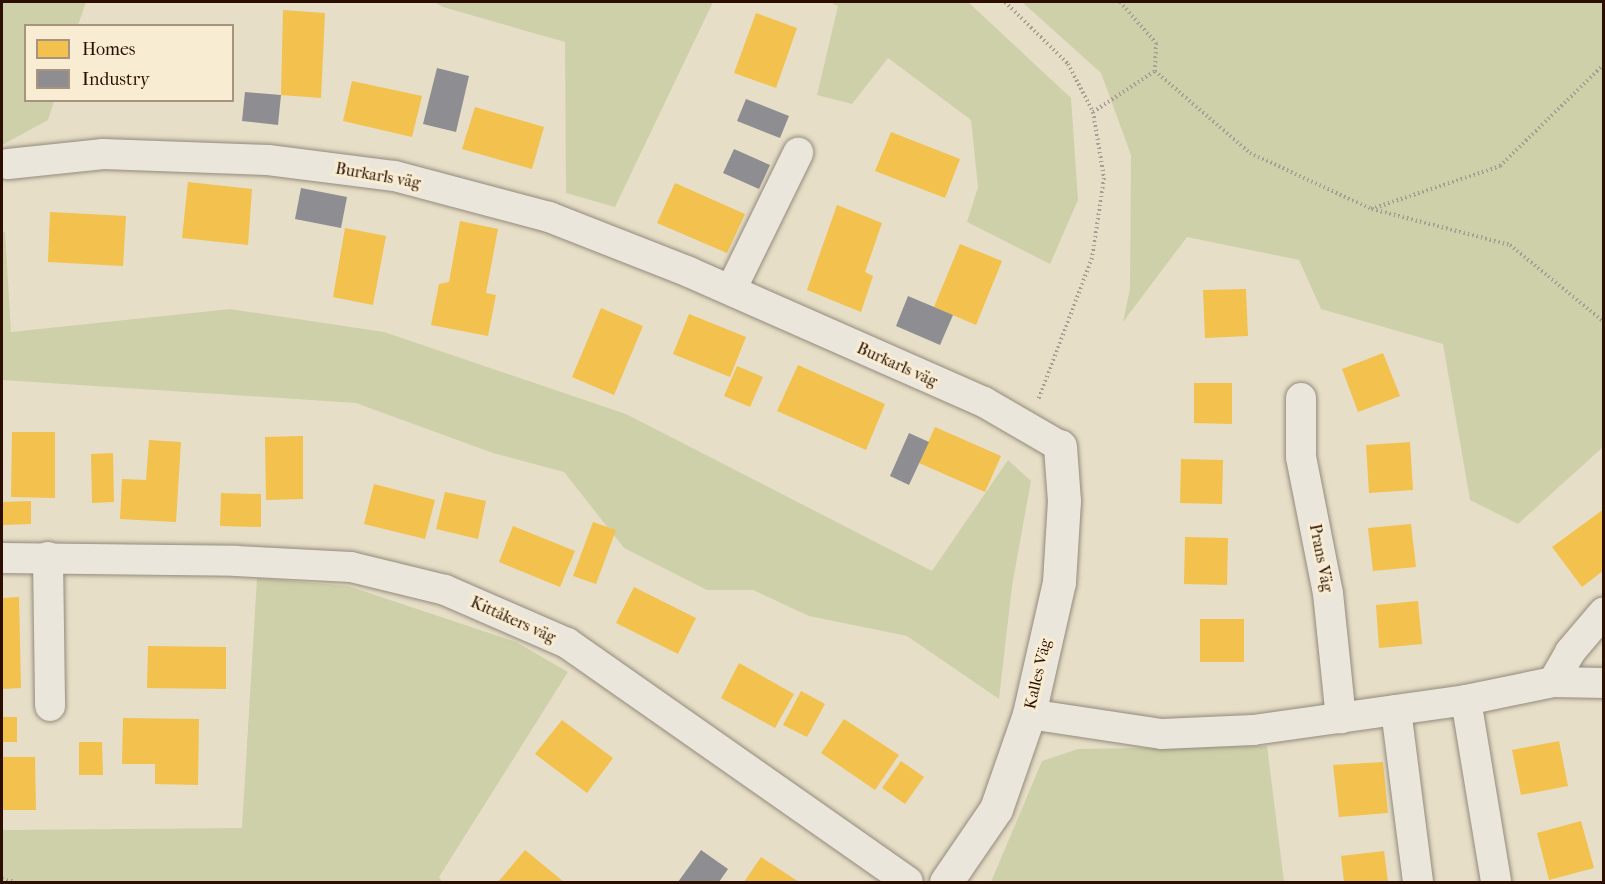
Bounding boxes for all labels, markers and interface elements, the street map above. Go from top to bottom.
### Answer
legend [24,24,234,102]
text: Homes [82,39,136,60]
text: Industry [82,69,150,90]
street label: Burkarls väg [334,159,422,193]
street label: Burkarls väg [854,339,940,391]
street label: Prans Väg [1305,522,1337,594]
street label: Kittåkers väg [468,593,558,647]
street label: Kalles Väg [1021,637,1055,711]

